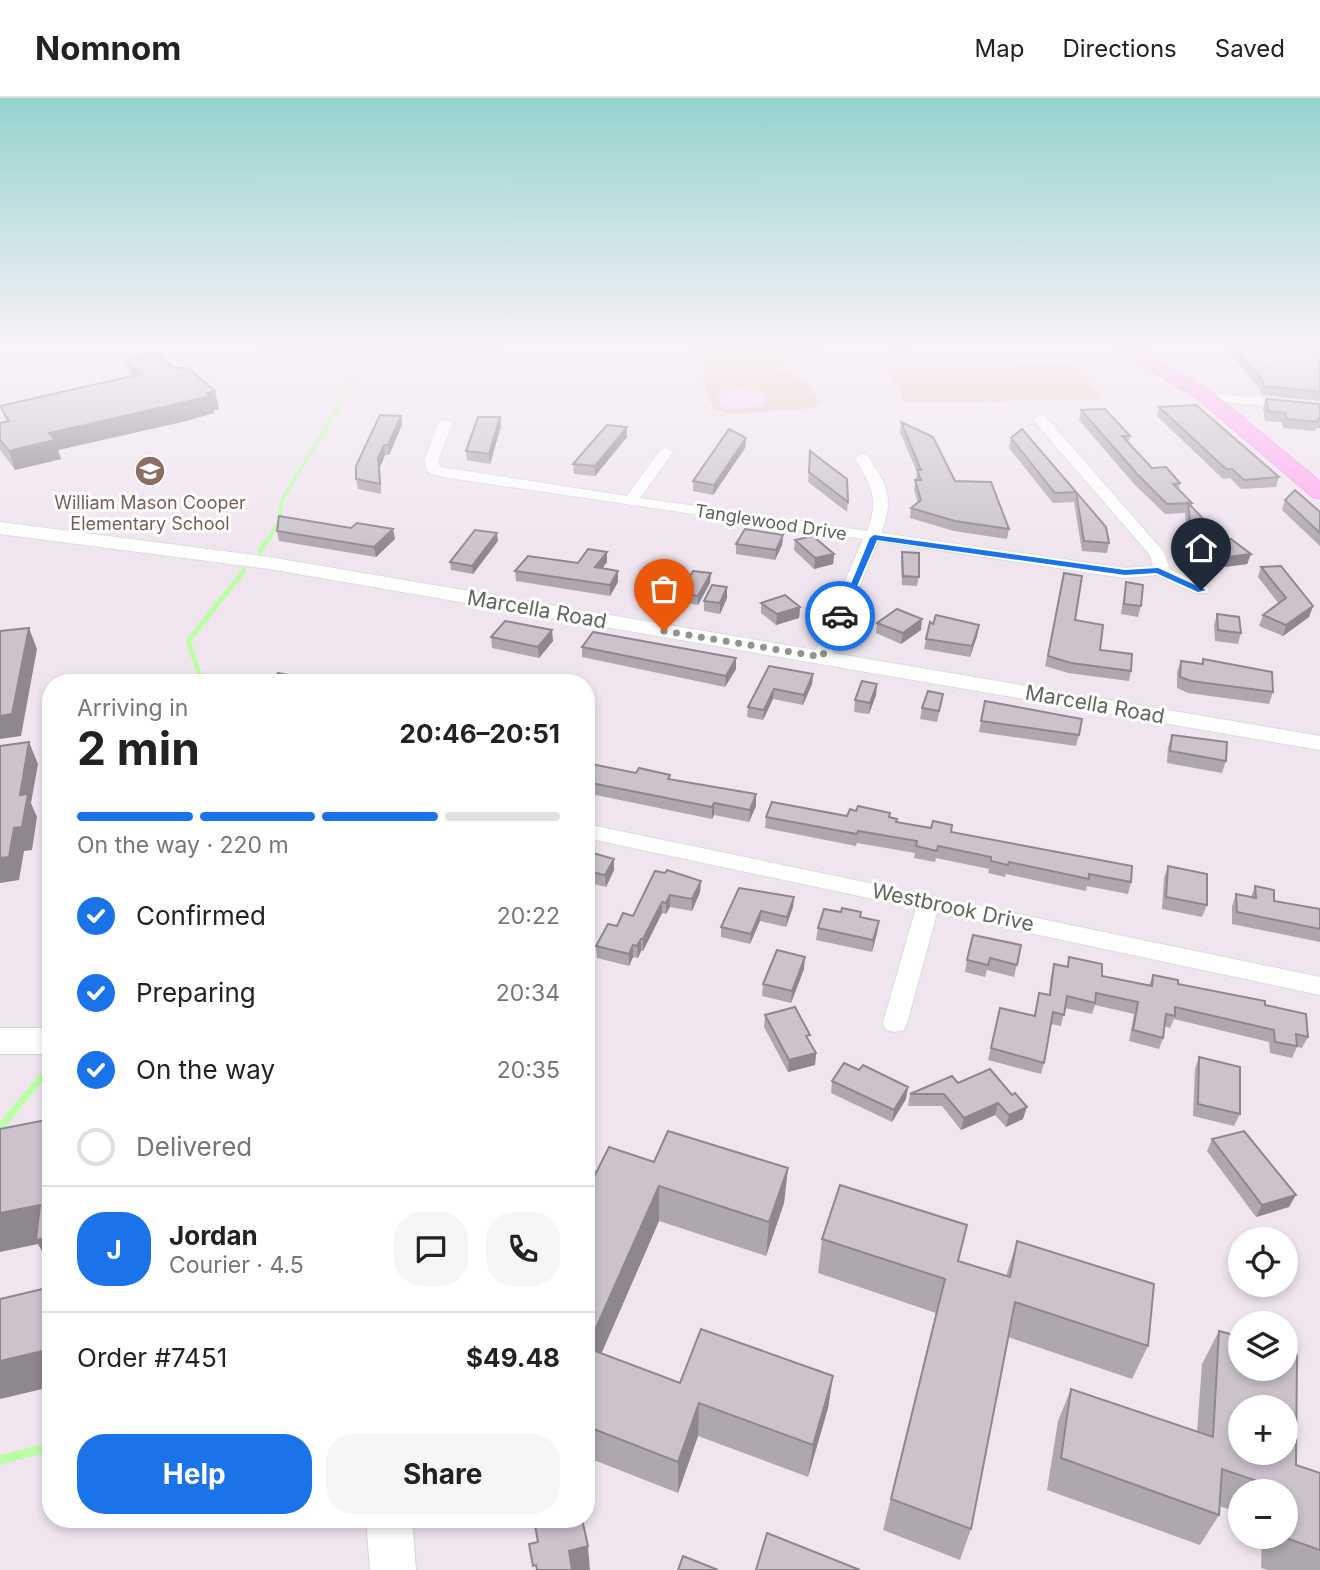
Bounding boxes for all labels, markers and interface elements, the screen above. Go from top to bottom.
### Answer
text: Nomnom [35,28,181,68]
text: Map [975,34,1024,63]
text: Directions [1062,34,1177,63]
text: Saved [1215,34,1285,63]
school or university icon: William Mason Cooper Elementary School [133,454,167,488]
place label: William Mason Cooper Elementary School [54,492,246,534]
street label: Tanglewood Drive [694,500,848,544]
pin [1171,518,1231,590]
icon: home [1182,529,1220,567]
pin [634,559,694,631]
icon: bag [645,570,683,608]
courier [805,581,875,651]
street label: Marcella Road [465,584,609,634]
icon: car [821,597,859,635]
street label: Marcella Road [1023,679,1167,729]
text: Arriving in [77,694,188,722]
text: 20:46–20:51 [400,718,560,749]
text: 2 min [77,720,200,776]
text: On the way · 220 m [77,831,289,859]
street label: Westbrook Drive [870,878,1036,936]
icon: check [77,897,115,935]
text: Confirmed [136,900,266,931]
text: 20:22 [497,902,560,930]
icon: check [77,974,115,1012]
text: Preparing [136,977,256,1008]
text: 20:34 [496,979,560,1007]
icon: check [77,1051,115,1089]
text: On the way [136,1054,275,1085]
text: 20:35 [497,1056,560,1084]
text: Delivered [136,1131,252,1162]
button: chat [394,1212,468,1286]
button: phone [486,1212,560,1286]
text: Jordan [169,1220,258,1251]
map controls [1228,1227,1298,1549]
button: locate [1228,1227,1298,1297]
text: J [106,1234,122,1265]
text: Courier · 4.5 [169,1251,304,1279]
button: layers [1228,1311,1298,1381]
text: Order #7451 [77,1342,227,1373]
text: $49.48 [466,1342,560,1373]
button: + [1228,1395,1298,1465]
button: Help [77,1434,312,1514]
button: Share [326,1434,560,1514]
button: − [1228,1479,1298,1549]

